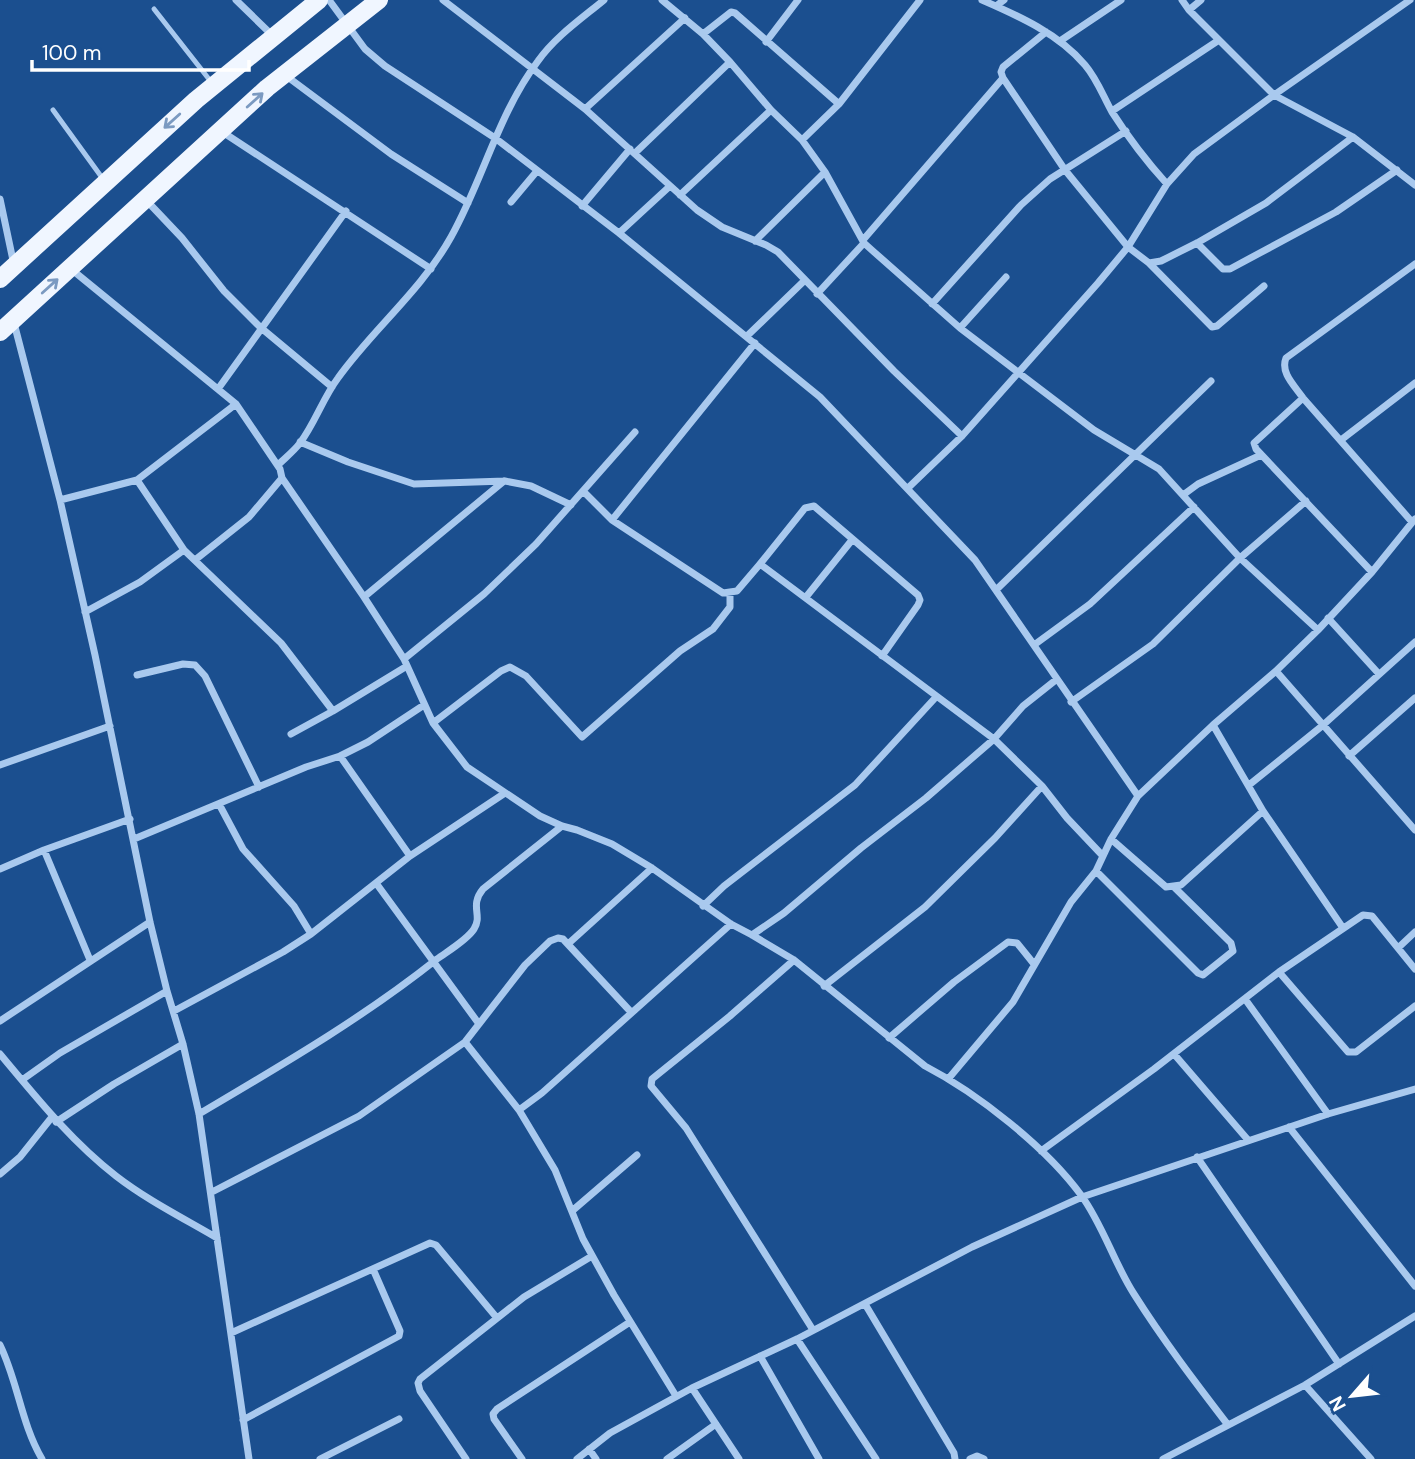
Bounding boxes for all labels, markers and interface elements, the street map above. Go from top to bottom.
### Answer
scale bar [32,28,248,72]
text: 100 m [42,39,102,67]
one-way arrow [246,91,263,108]
one-way arrow [163,113,181,129]
one-way arrow [41,278,59,294]
north arrow [1317,1361,1387,1431]
text: N [1323,1392,1352,1416]

